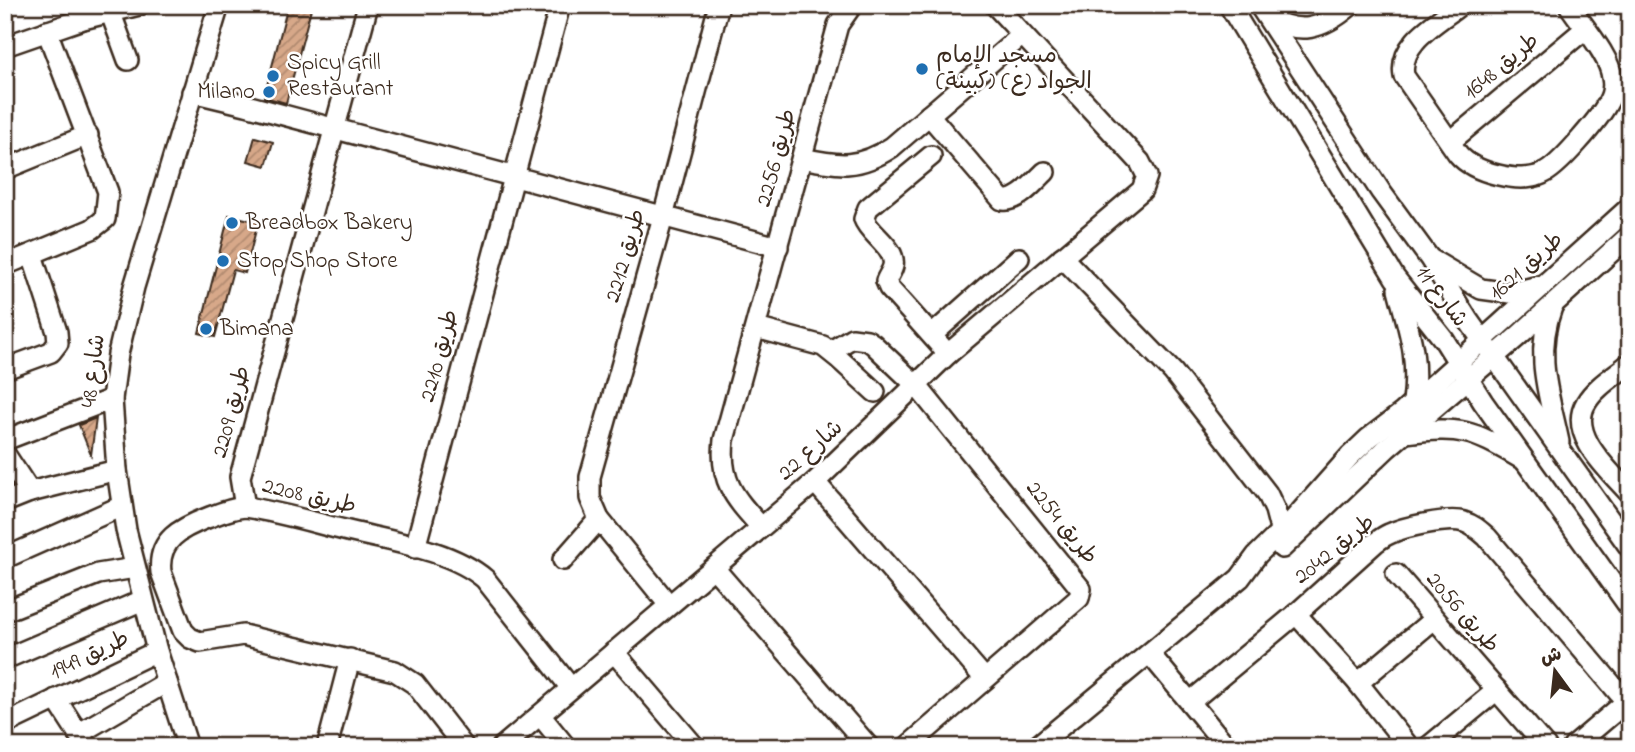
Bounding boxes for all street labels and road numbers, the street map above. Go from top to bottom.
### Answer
street label: طريق 1648 [1457,26,1547,108]
street label: طريق 2256 [748,105,806,211]
street label: طريق 2212 [597,205,655,307]
street label: طريق 1621 [1482,225,1572,309]
street label: شارع 11 [1407,259,1475,335]
street label: طريق 2210 [412,306,468,406]
street label: شارع 48 [73,332,115,410]
street label: طريق 2209 [204,362,260,462]
street label: شارع 22 [771,413,851,489]
street label: طريق 2208 [259,470,359,524]
street label: طريق 2254 [1017,474,1105,572]
street label: طريق 2042 [1287,507,1383,593]
street label: طريق 2056 [1417,565,1507,661]
street label: طريق 1949 [45,623,135,689]

